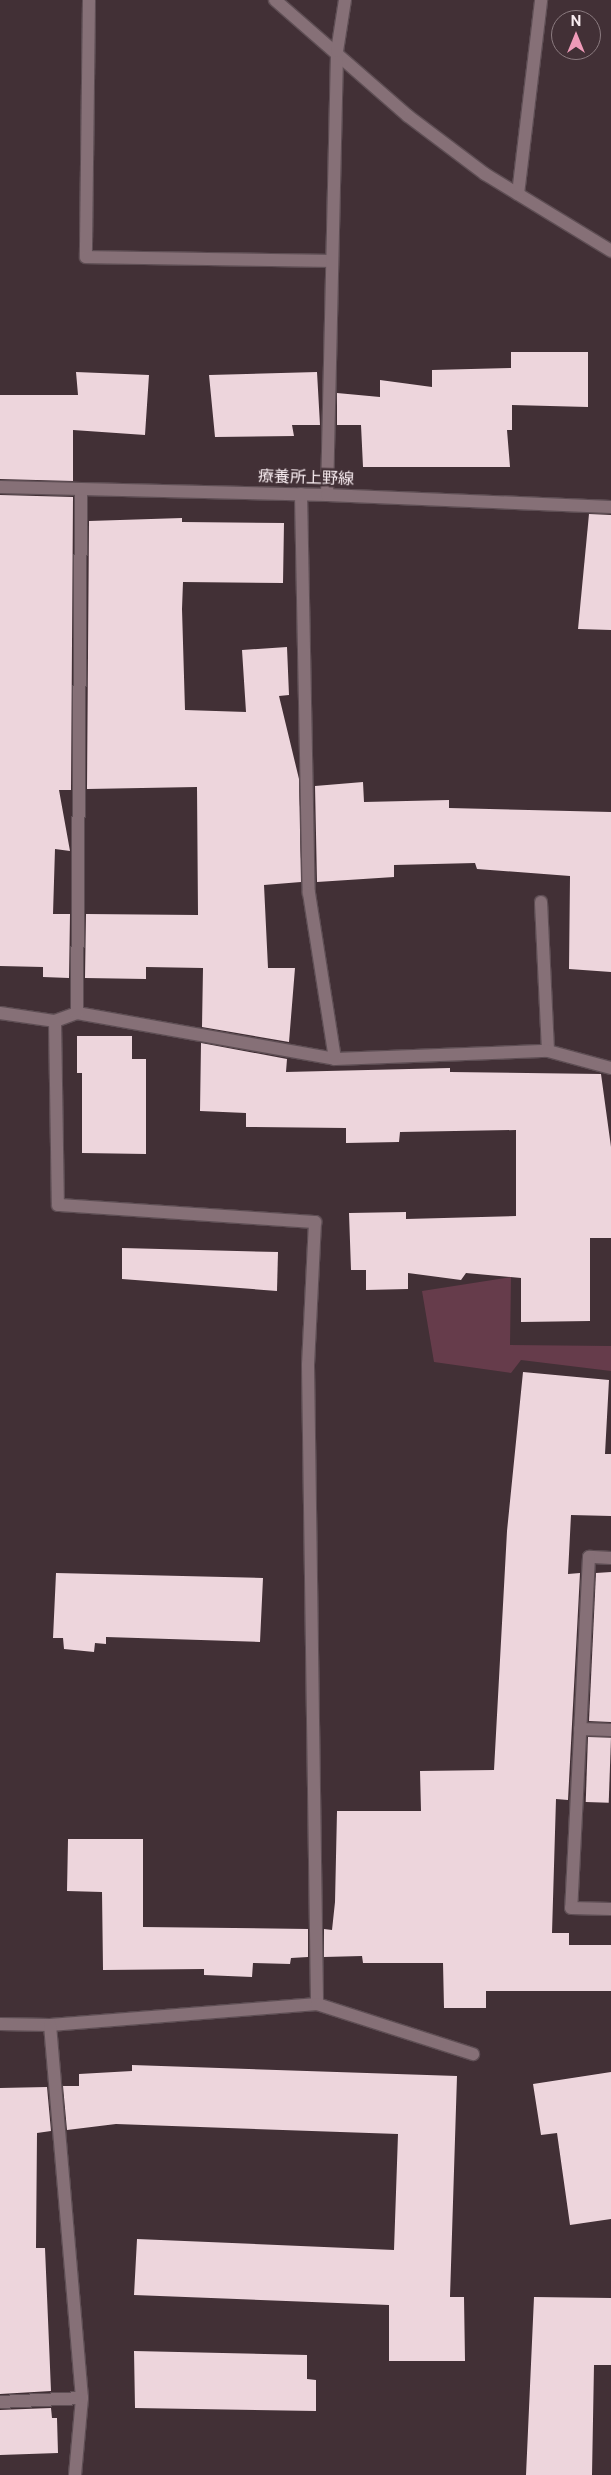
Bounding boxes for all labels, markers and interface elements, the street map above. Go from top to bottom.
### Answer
north arrow [551,10,601,60]
text: N [571,13,581,29]
street label: 療養所上野線 [258,467,354,489]

